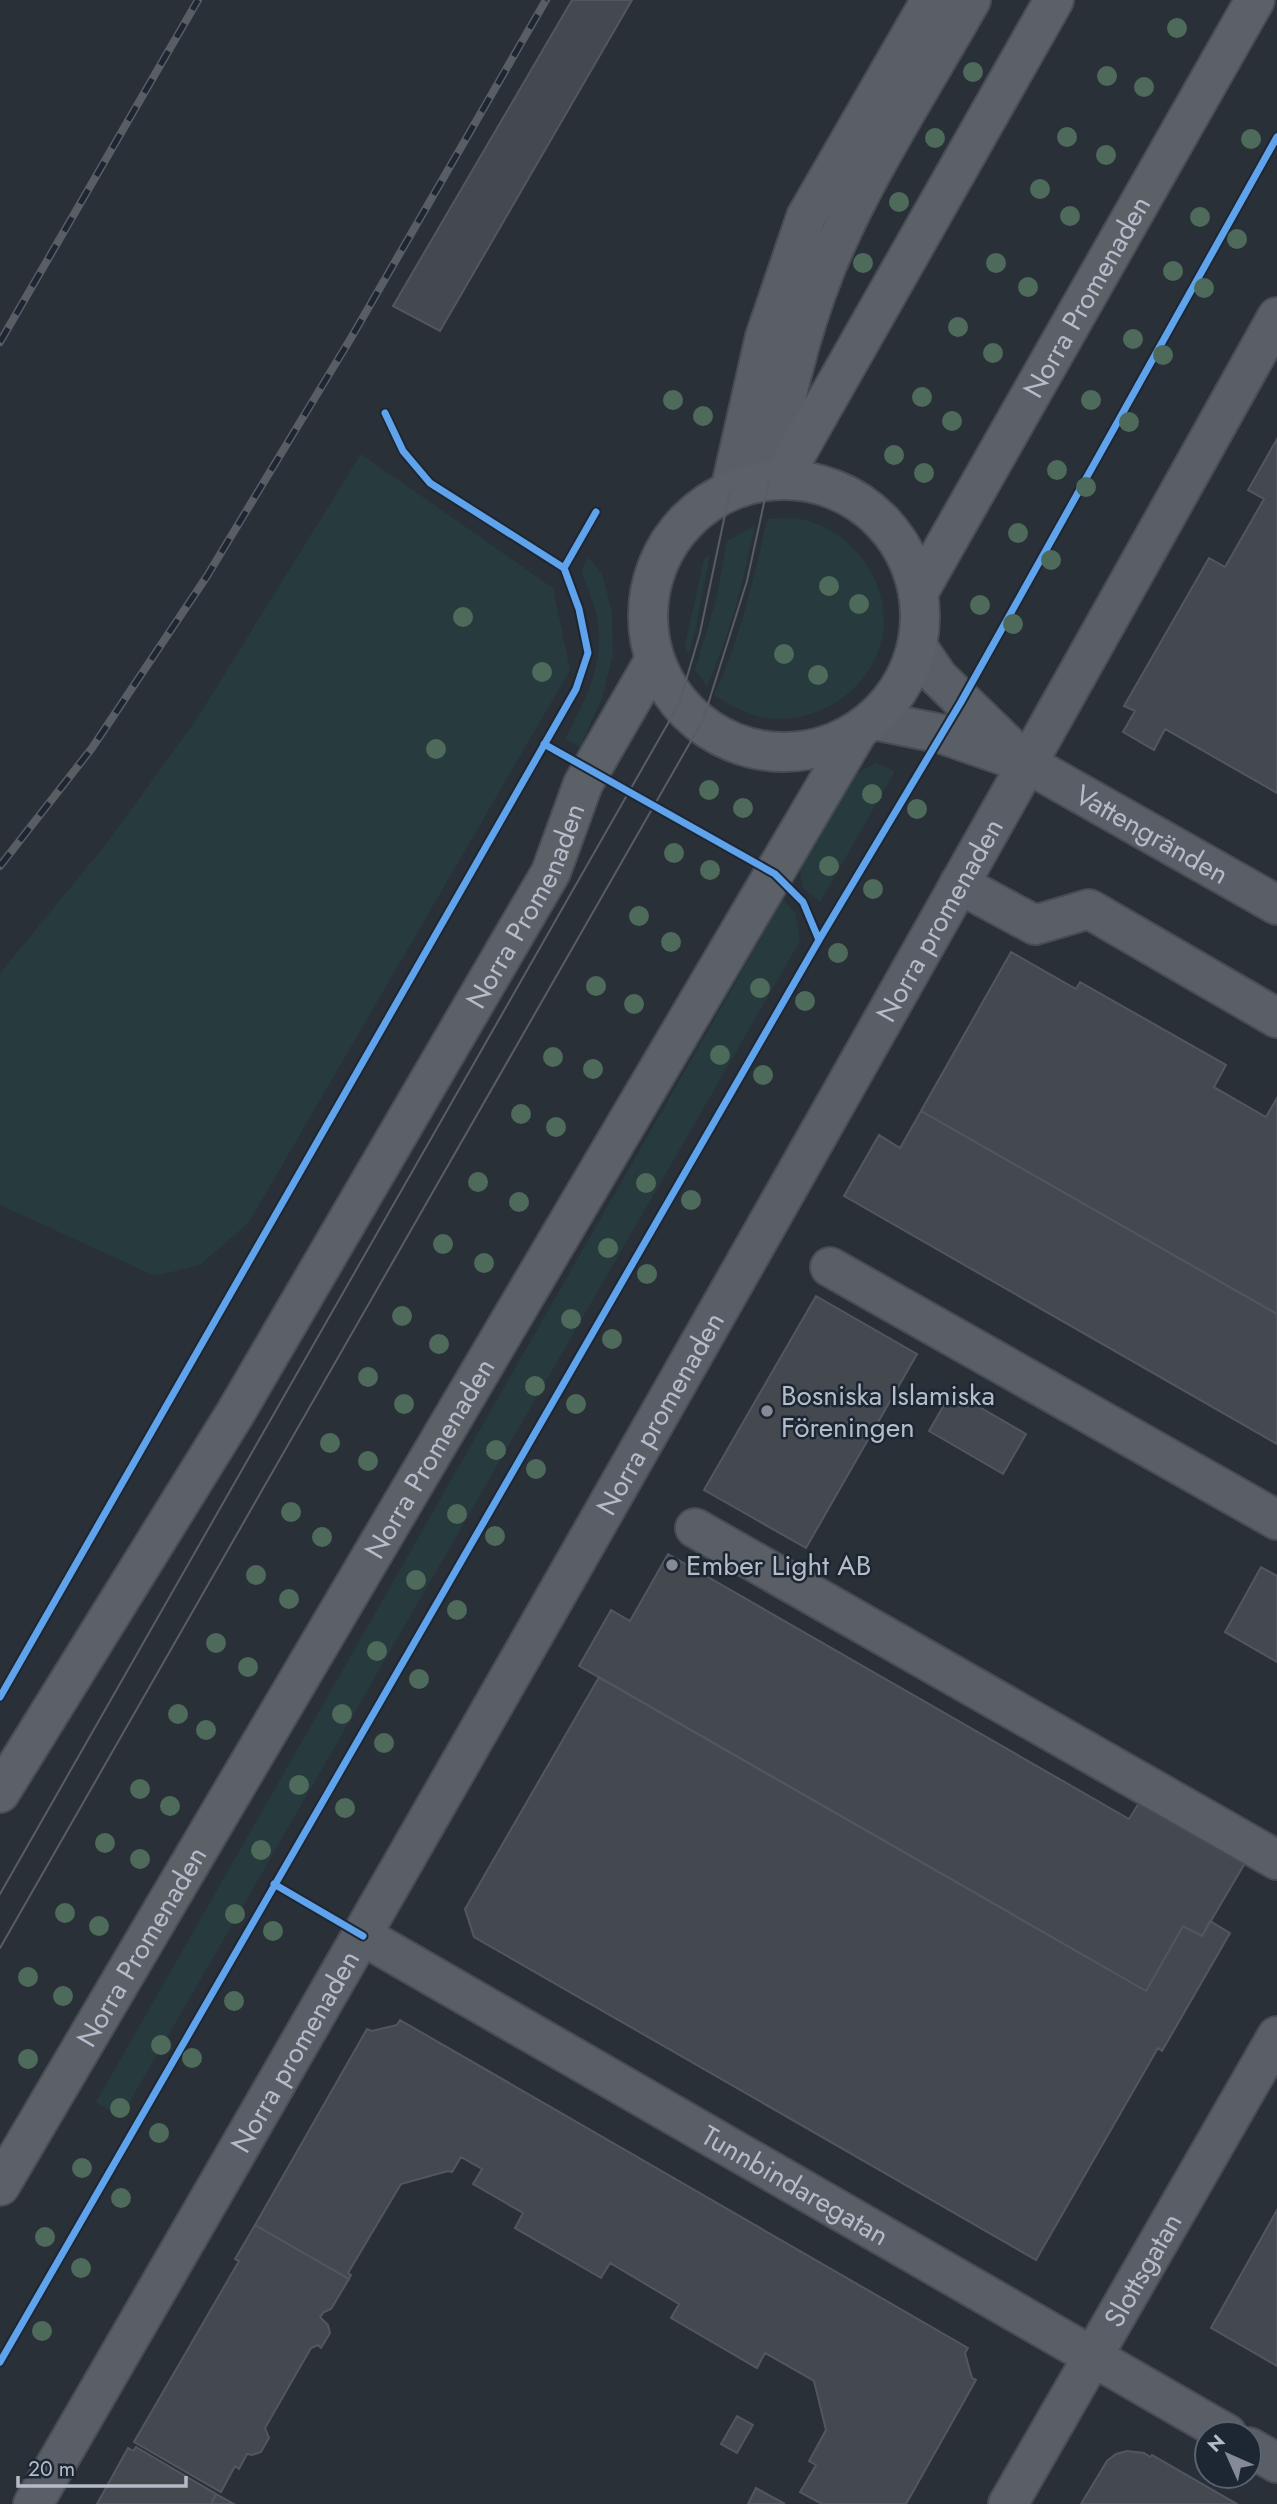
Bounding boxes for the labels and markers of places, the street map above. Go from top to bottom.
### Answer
place label: Bosniska Islamiska Föreningen [781,1375,995,1448]
marker: Bosniska Islamiska Föreningen [759,1403,775,1419]
place label: Ember Light AB [686,1545,871,1586]
marker: Ember Light AB [664,1557,680,1573]

